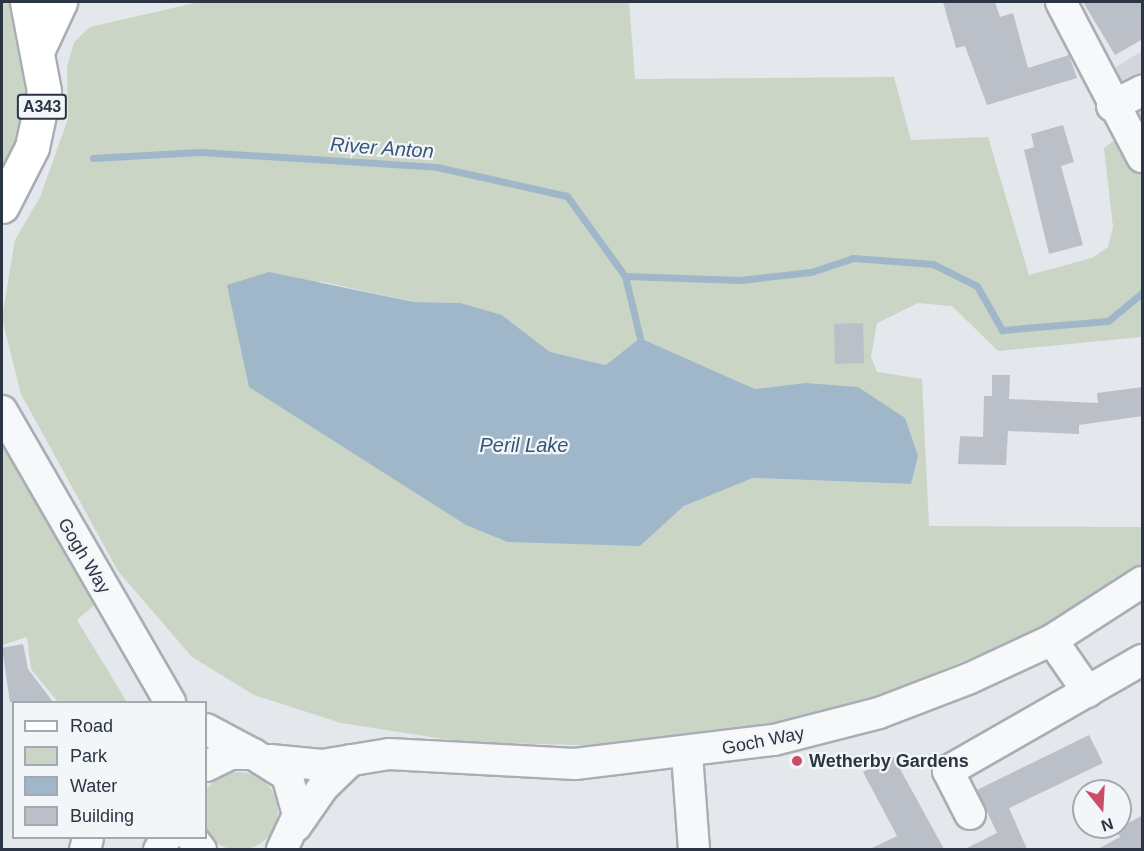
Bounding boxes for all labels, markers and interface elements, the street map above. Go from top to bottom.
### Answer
road number: A343 [16,94,68,120]
water label: River Anton [329,132,435,164]
water label: Peril Lake [480,433,568,457]
street label: Gogh Way [53,514,115,598]
legend [12,701,207,839]
text: Road [70,716,113,736]
street label: Goch Way [720,722,806,760]
text: Park [70,746,107,766]
place label: Wetherby Gardens [809,750,969,772]
marker: Wetherby Gardens [790,754,804,768]
text: Water [70,776,117,796]
north arrow [1072,779,1132,839]
text: Building [70,806,134,826]
text: N [1099,815,1115,835]

